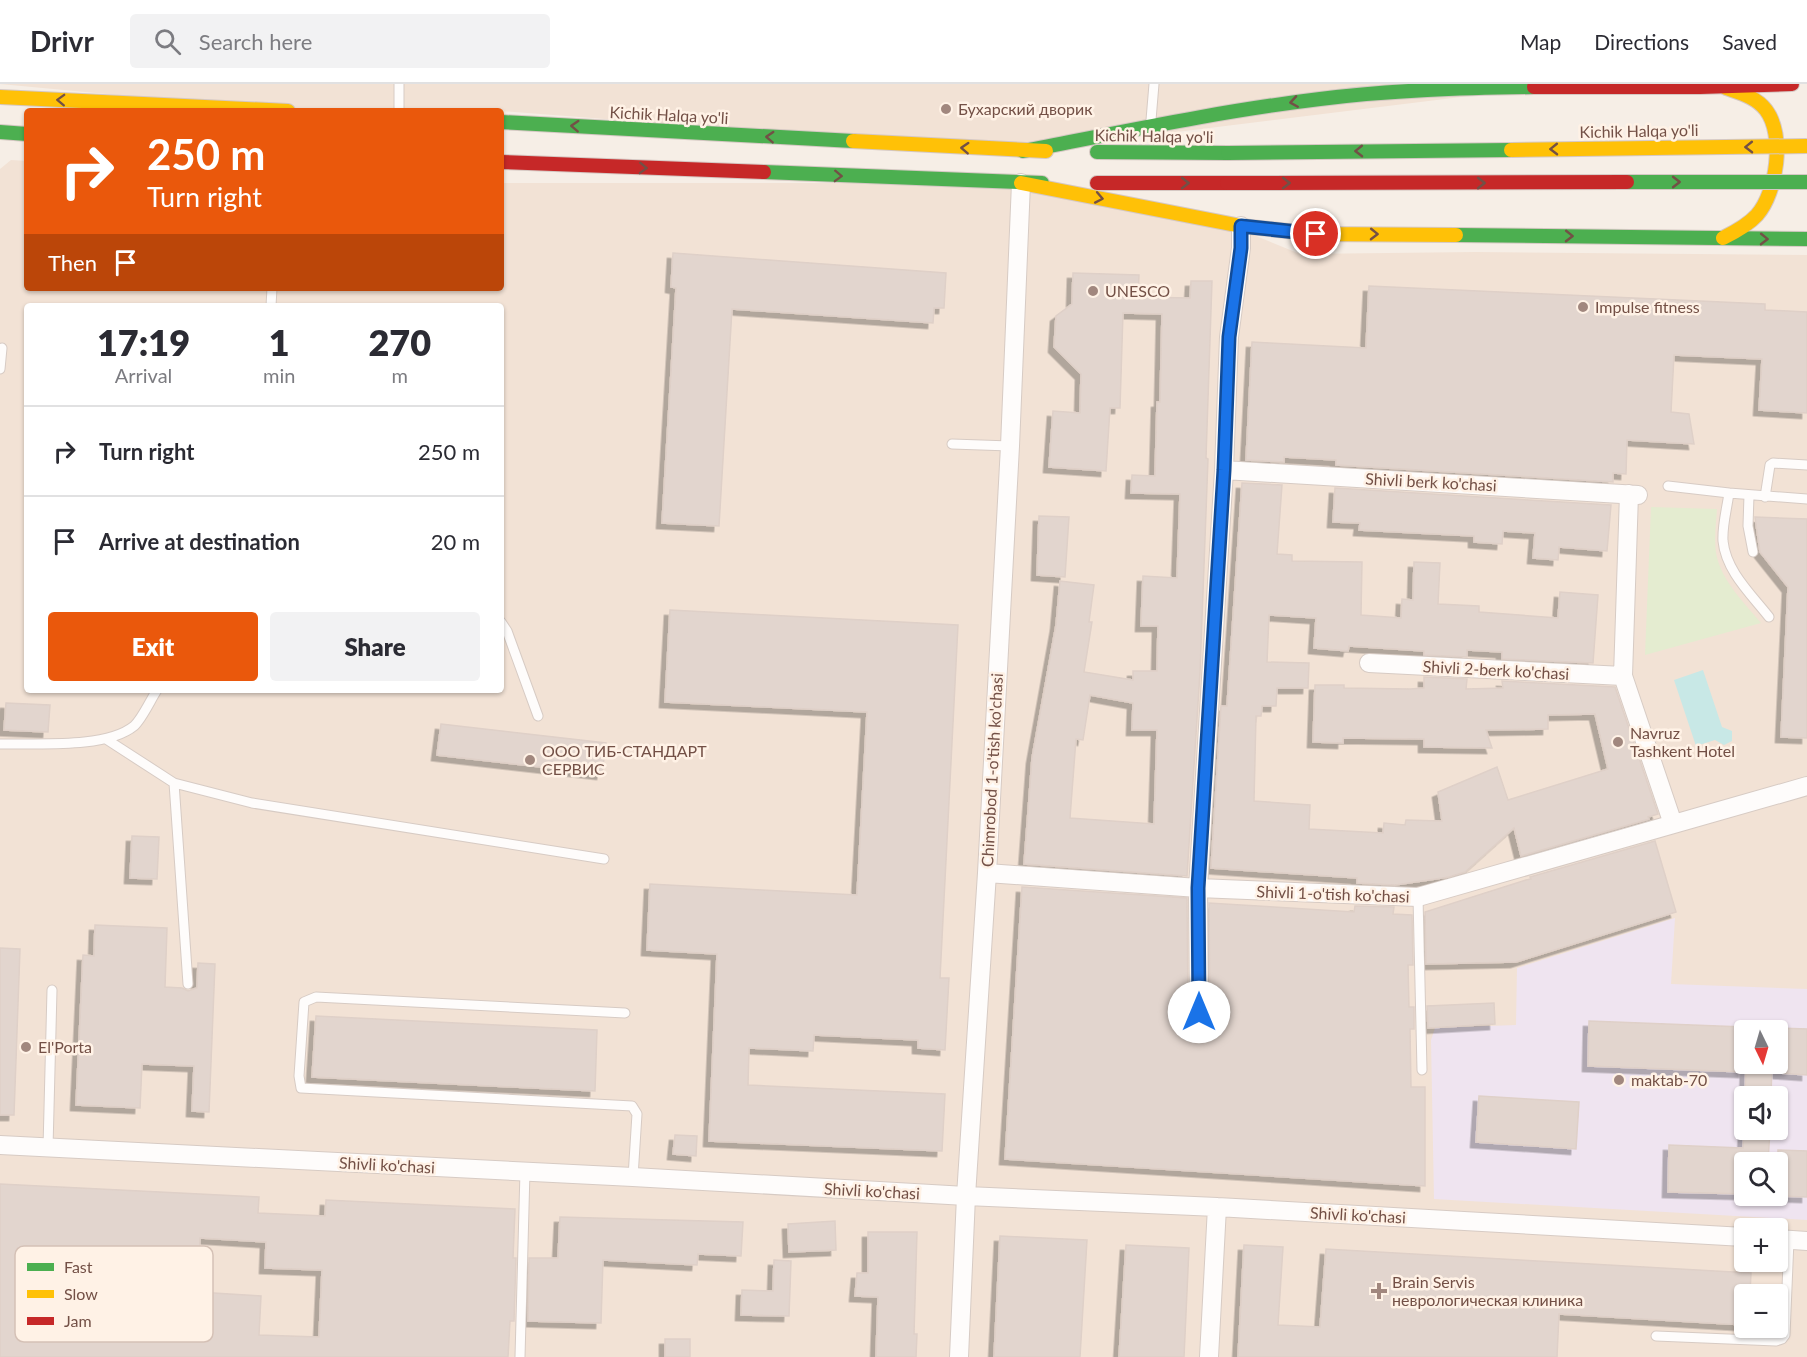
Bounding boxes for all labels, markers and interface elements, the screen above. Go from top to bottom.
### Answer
search box [130,14,550,68]
text: Drivr [30,24,94,58]
icon: search [151,25,184,58]
text: Search here [199,28,312,55]
text: Map [1520,29,1561,54]
text: Directions [1594,29,1689,54]
text: Saved [1722,29,1777,54]
one-way arrow [57,93,66,106]
one-way arrow [1289,96,1298,108]
place label: Бухарский дворик [958,99,1093,118]
street label: Kichik Halqa yo'li [609,102,729,127]
marker: Бухарский дворик [939,102,953,116]
one-way arrow [571,120,580,133]
street label: Kichik Halqa yo'li [1579,120,1699,141]
street label: Kichik Halqa yo'li [1094,125,1214,146]
text: 250 m [147,129,265,179]
one-way arrow [766,131,775,144]
icon: right [48,132,126,210]
one-way arrow [1744,140,1753,153]
one-way arrow [960,141,969,154]
one-way arrow [1549,143,1558,155]
one-way arrow [1354,145,1363,157]
one-way arrow [639,161,648,174]
one-way arrow [834,169,843,182]
one-way arrow [1671,176,1680,188]
one-way arrow [1180,177,1189,189]
one-way arrow [1281,177,1290,189]
one-way arrow [1476,177,1485,189]
text: Turn right [147,180,262,213]
one-way arrow [1094,191,1104,204]
pin [1290,208,1341,259]
icon: arrive [1299,217,1332,250]
one-way arrow [1370,228,1379,240]
one-way arrow [1565,230,1574,242]
one-way arrow [1759,232,1768,245]
icon: arrive [109,246,142,279]
text: Then [48,249,97,276]
place label: UNESCO [1105,281,1170,300]
marker: UNESCO [1086,284,1100,298]
place label: Impulse fitness [1595,297,1700,316]
marker: Impulse fitness [1576,300,1590,314]
text: 17:19 [97,320,190,364]
text: 1 [269,320,290,364]
text: 270 [368,320,431,364]
text: Arrival [115,363,172,387]
text: min [263,363,295,387]
text: m [391,363,408,387]
icon: right [48,435,81,468]
text: Turn right [99,438,194,465]
text: 250 m [418,438,480,465]
street label: Shivli berk ko'chasi [1365,469,1497,494]
icon: arrive [48,525,81,558]
text: Arrive at destination [99,528,300,555]
text: 20 m [431,528,480,555]
button: Exit [48,612,258,681]
button: Share [270,612,480,681]
street label: Shivli 2-berk ko'chasi [1422,656,1570,683]
street label: Chimrobod 1-o'tish ko'chasi [977,673,1006,867]
place label: Navruz Tashkent Hotel [1630,723,1735,760]
marker: Navruz Tashkent Hotel [1611,735,1625,749]
place label: ООО ТИБ-СТАНДАРТ СЕРВИС [542,741,707,778]
marker: ООО ТИБ-СТАНДАРТ СЕРВИС [523,753,537,767]
street label: Shivli 1-o'tish ko'chasi [1256,881,1410,906]
position arrow [1167,980,1231,1044]
north arrow [1734,1020,1788,1074]
map controls [1734,1020,1788,1338]
place label: El'Porta [38,1037,92,1056]
marker: El'Porta [19,1040,33,1054]
place label: maktab-70 [1631,1070,1707,1089]
marker: maktab-70 [1612,1073,1626,1087]
button: sound [1734,1086,1788,1140]
button: search [1734,1152,1788,1206]
street label: Shivli ko'chasi [339,1153,435,1176]
street label: Shivli ko'chasi [824,1179,920,1202]
street label: Shivli ko'chasi [1310,1203,1406,1226]
button: + [1734,1218,1788,1272]
legend [15,1246,213,1342]
text: Fast [64,1257,93,1276]
place label: Brain Servis неврологическая клиника [1392,1272,1583,1309]
marker: Brain Servis неврологическая клиника [1370,1282,1388,1300]
text: Slow [64,1284,98,1303]
button: − [1734,1284,1788,1338]
text: Jam [64,1311,92,1330]

